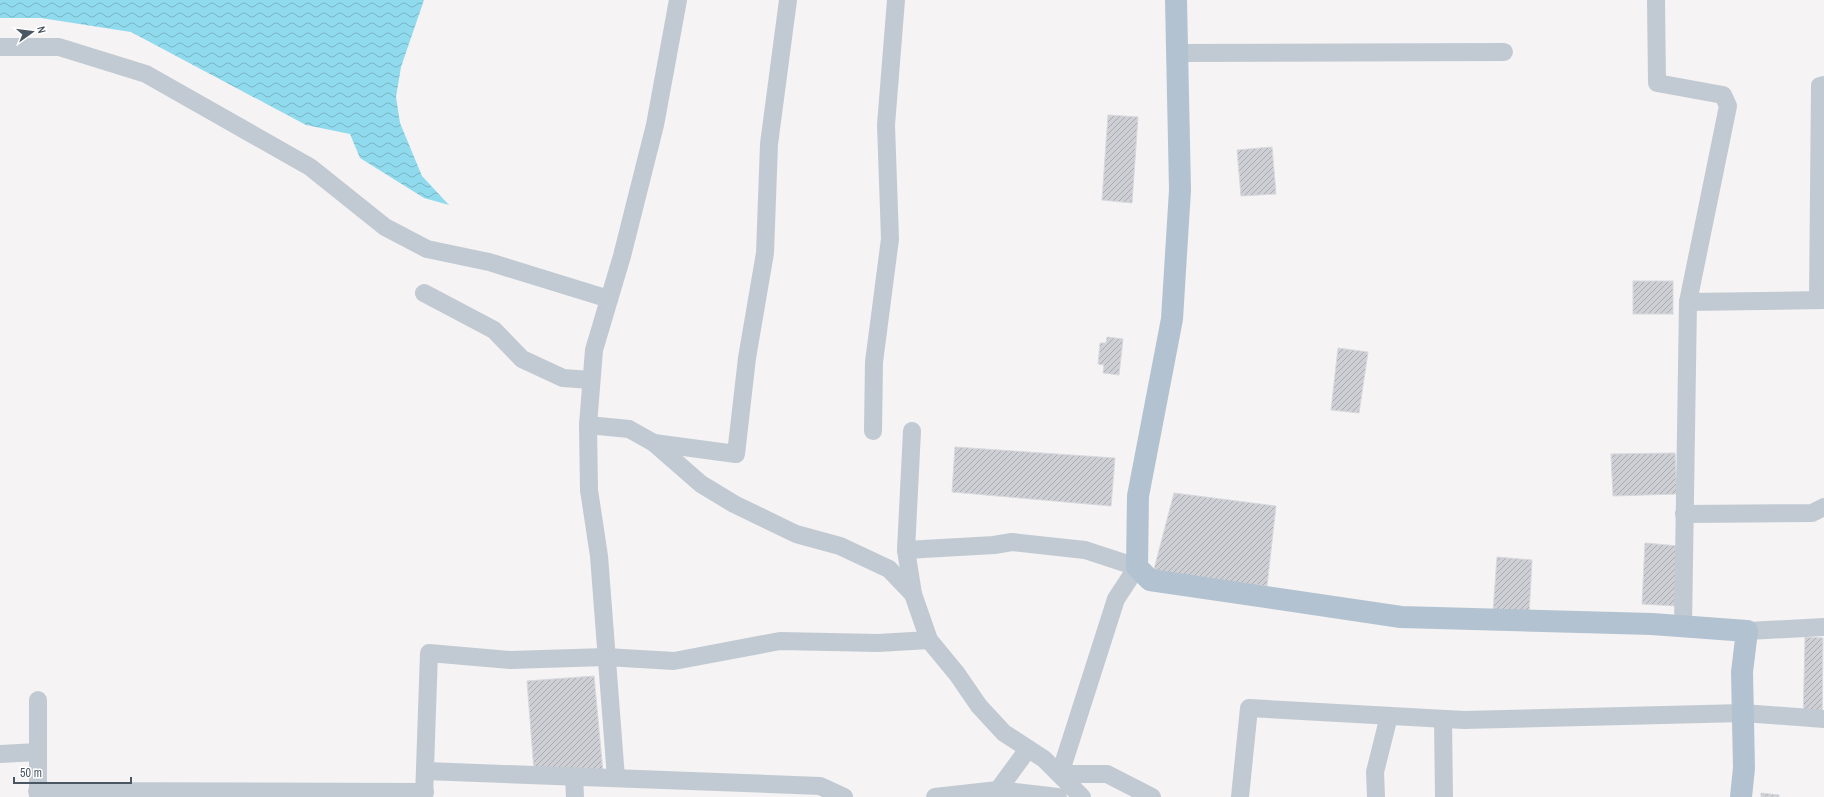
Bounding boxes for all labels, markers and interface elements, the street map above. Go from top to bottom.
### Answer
north arrow [12,12,52,52]
text: N [34,25,49,34]
scale bar [14,759,131,785]
text: 50 m [20,765,42,781]

